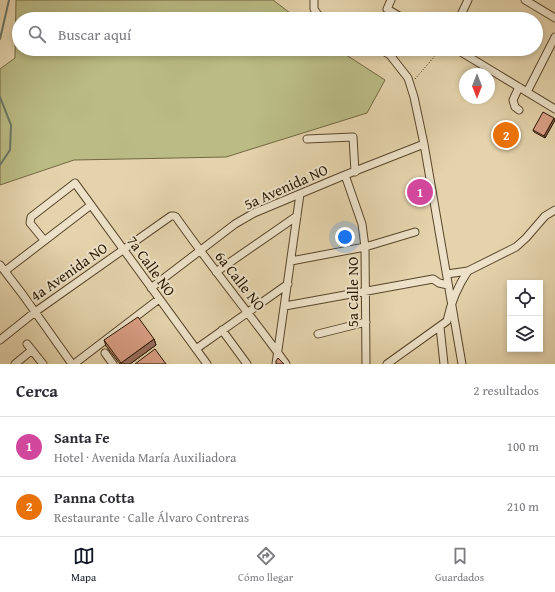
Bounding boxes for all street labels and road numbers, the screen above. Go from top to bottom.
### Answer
street label: 5a Avenida NO [240,159,331,214]
street label: 7a Calle NO [122,231,181,300]
street label: 4a Avenida NO [26,237,112,306]
street label: 6a Calle NO [210,246,270,315]
street label: 5a Calle NO [342,257,363,327]

